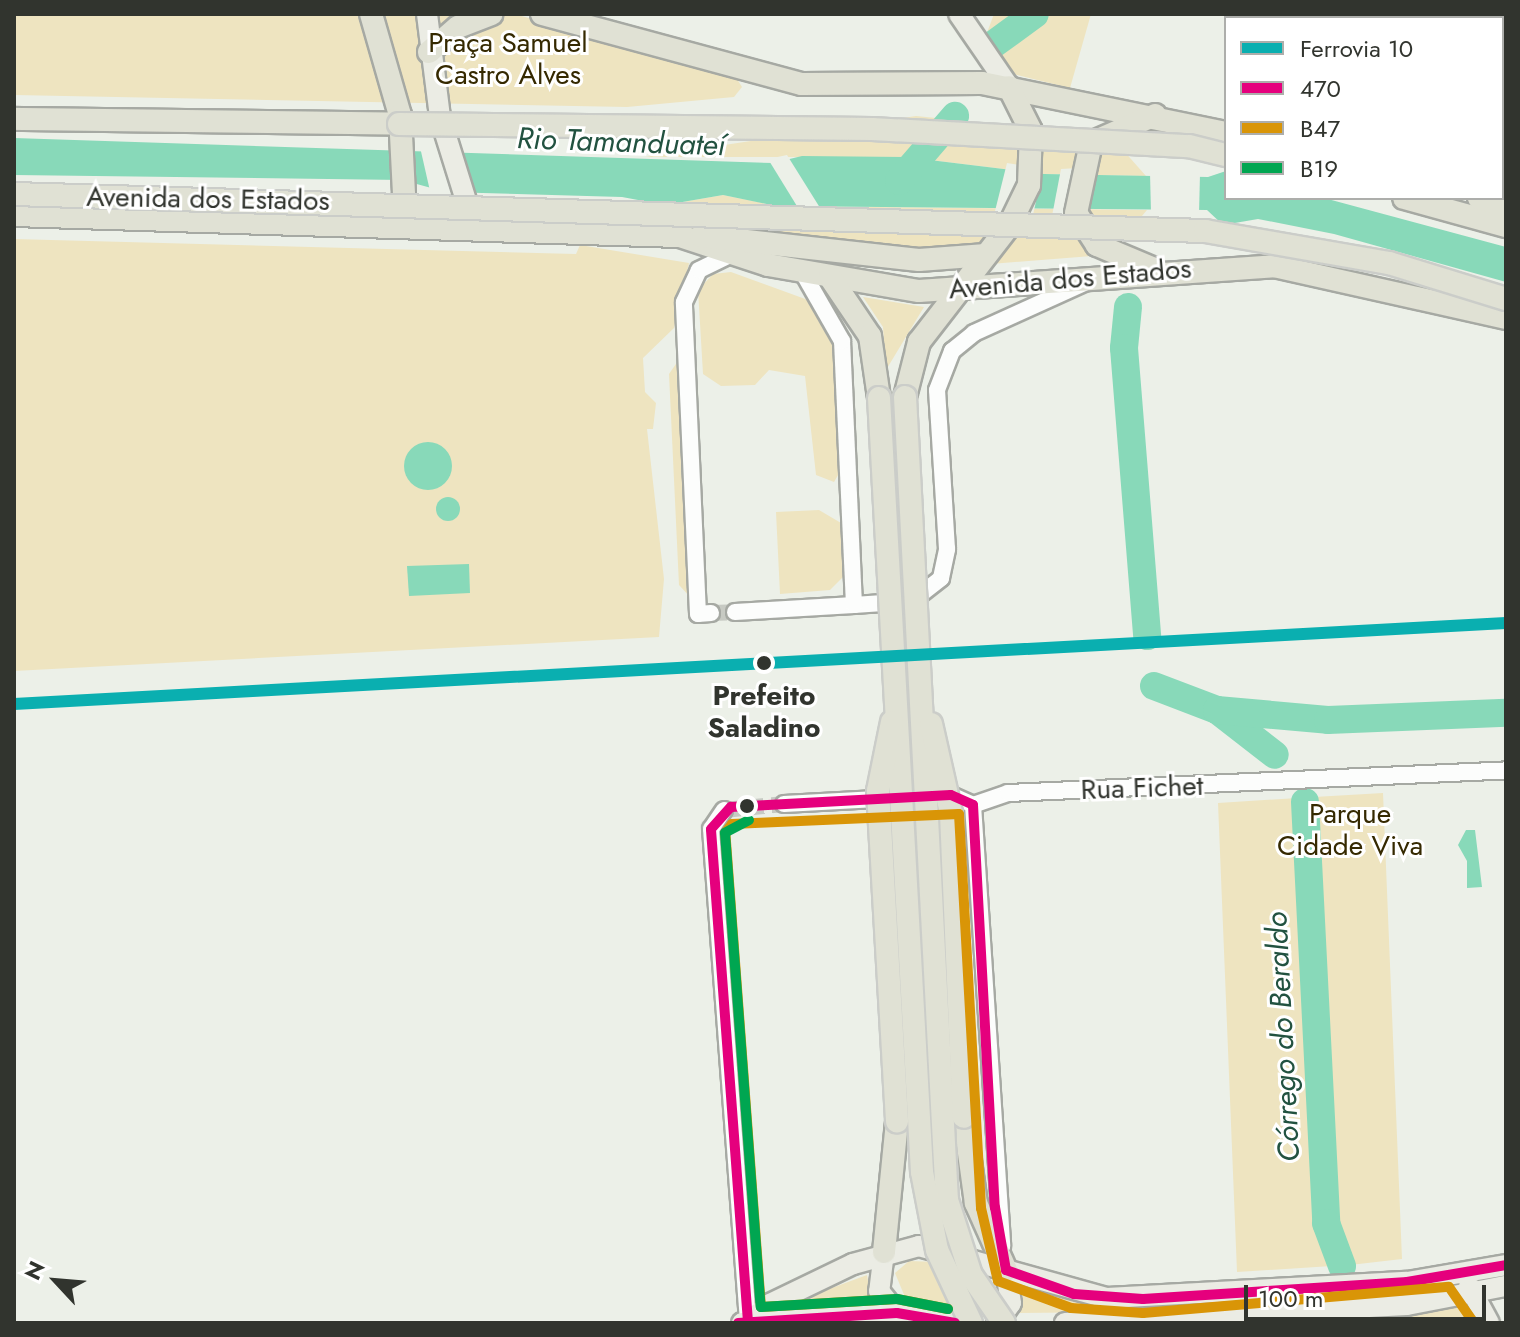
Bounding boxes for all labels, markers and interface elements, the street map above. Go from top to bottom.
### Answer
legend [1224,16,1504,200]
park label: Praça Samuel Castro Alves [428,26,588,92]
text: Ferrovia 10 [1300,31,1413,66]
text: 470 [1300,71,1341,106]
text: B47 [1300,111,1340,146]
water label: Rio Tamanduateí [516,120,726,164]
text: B19 [1300,151,1338,186]
street label: Avenida dos Estados [86,180,330,218]
street label: Avenida dos Estados [947,252,1193,306]
marker: Prefeito Saladino [751,650,777,676]
place label: Prefeito Saladino [708,679,820,745]
street label: Rua Fichet [1080,769,1204,807]
park label: Parque Cidade Viva [1277,797,1423,863]
unlabelled marker [739,798,755,814]
water label: Córrego do Beraldo [1258,911,1308,1163]
north arrow [16,1241,96,1321]
text: N [16,1256,53,1285]
scale bar [1248,1269,1490,1319]
text: 100 m [1258,1281,1324,1316]

